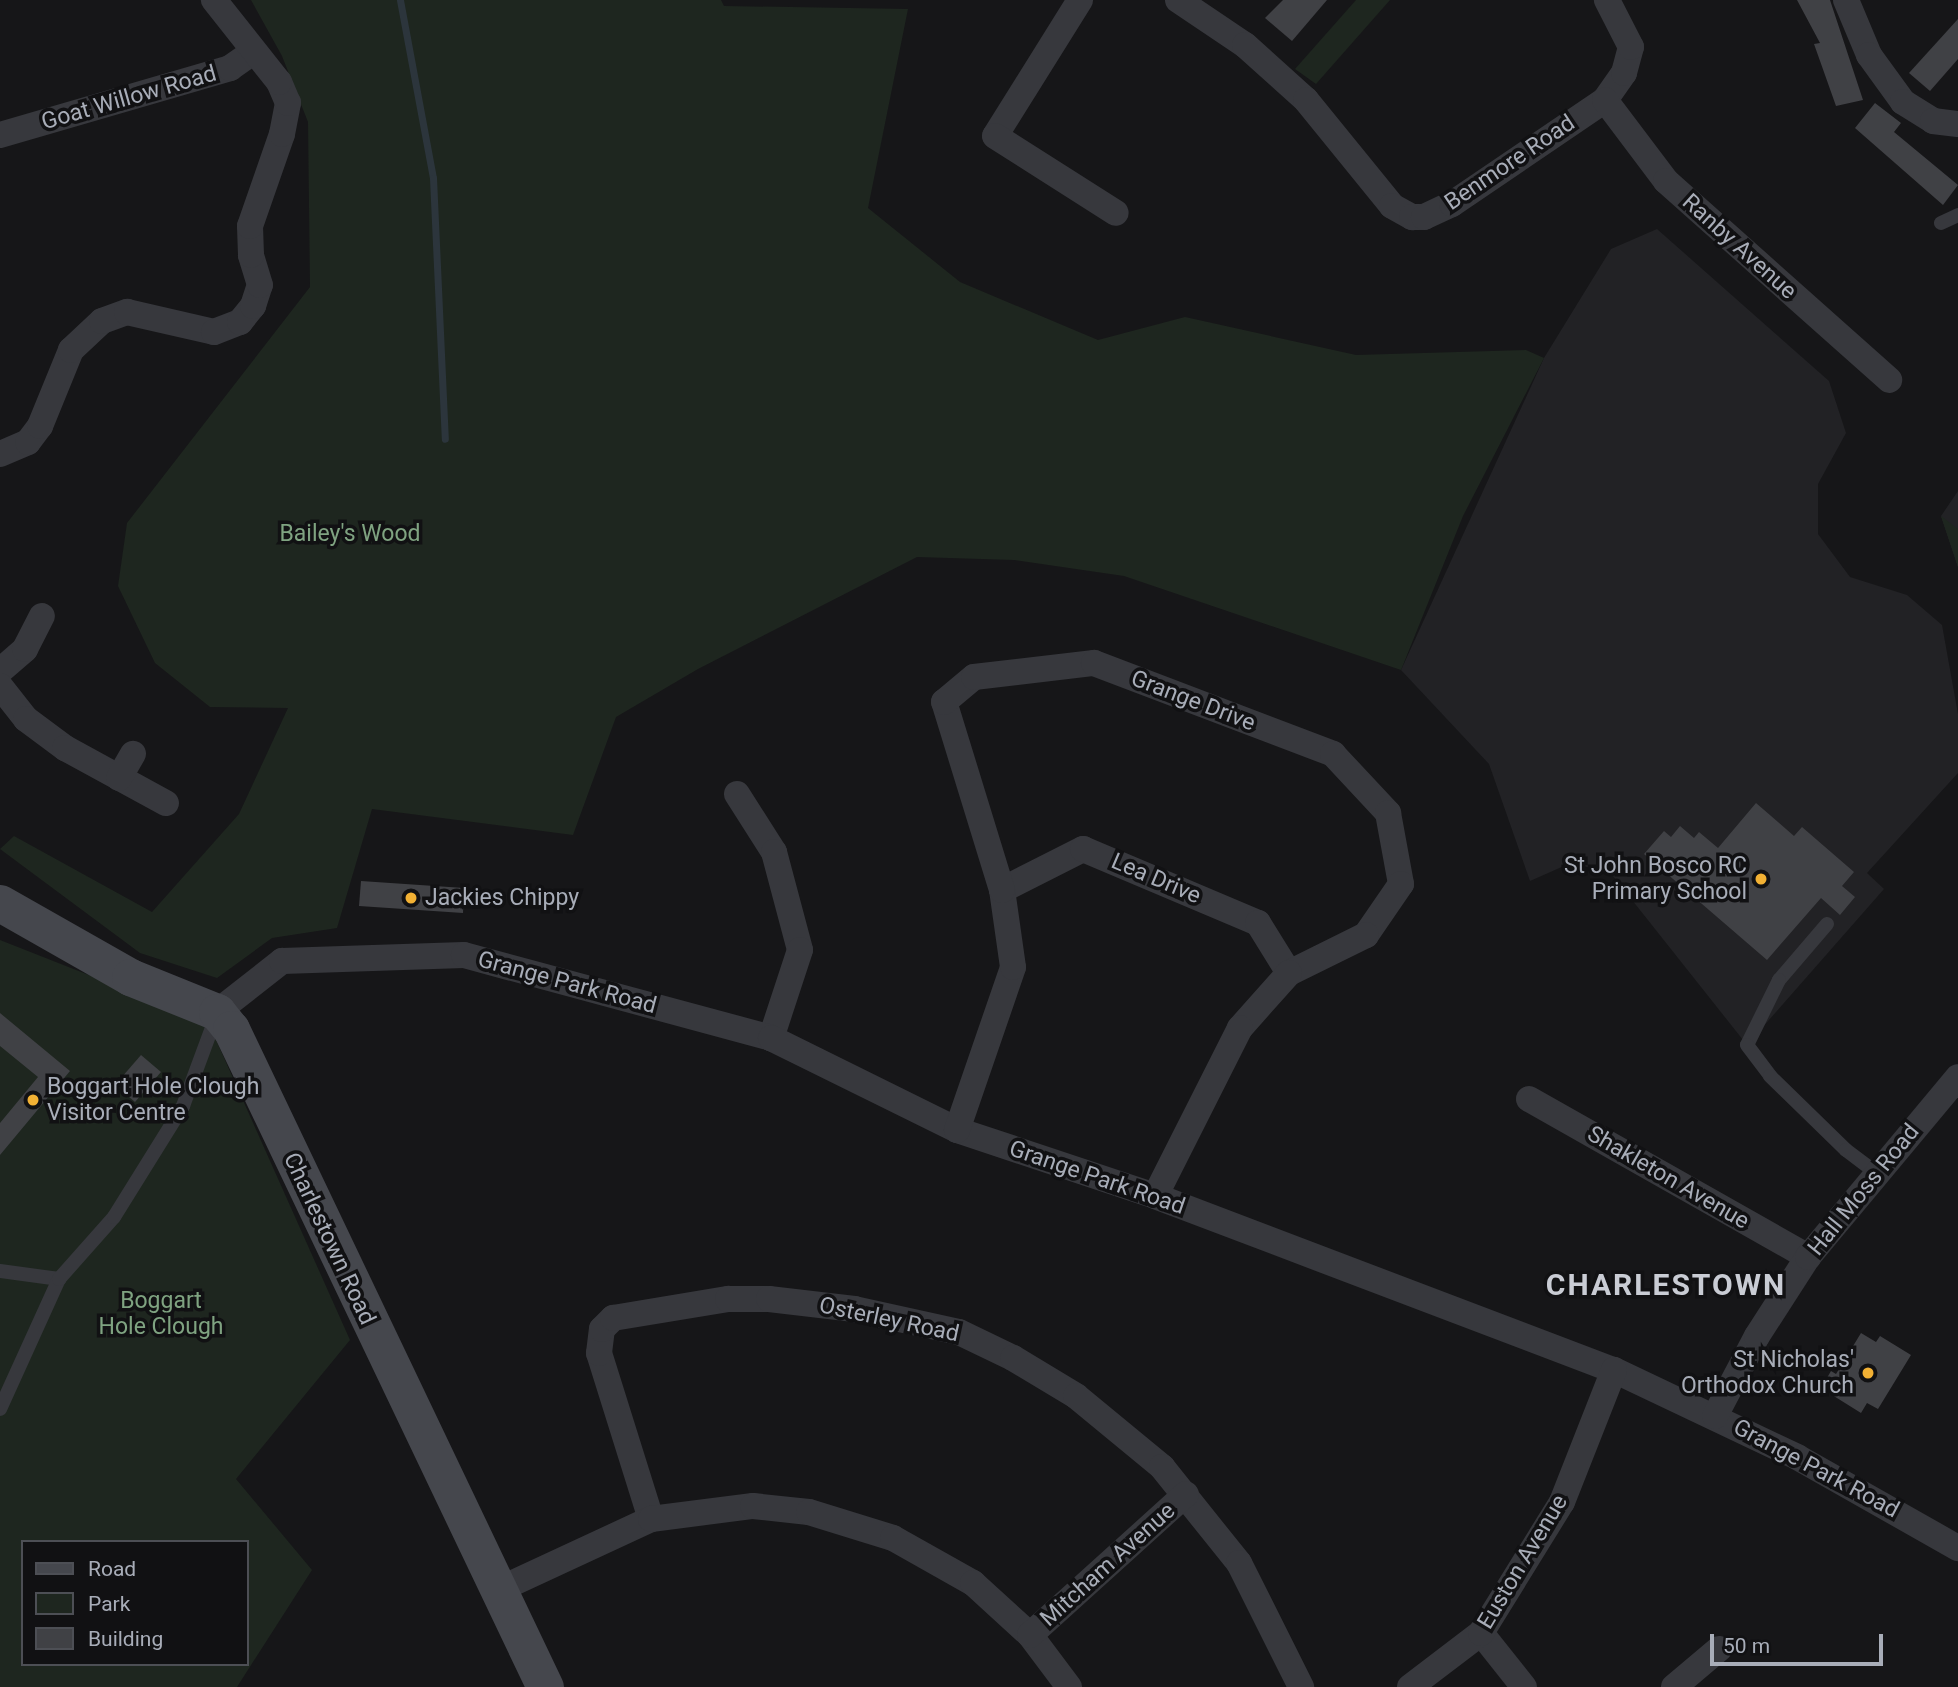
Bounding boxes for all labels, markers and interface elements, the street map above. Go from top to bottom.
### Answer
street label: Goat Willow Road [38,60,220,136]
street label: Benmore Road [1440,109,1580,217]
street label: Ranby Avenue [1676,189,1802,305]
park label: Bailey's Wood [279,520,421,548]
street label: Grange Drive [1127,665,1259,737]
street label: Lea Drive [1107,848,1205,910]
place label: St John Bosco RC Primary School [1564,852,1747,906]
marker: St John Bosco RC Primary School [1753,871,1769,887]
place label: Jackies Chippy [425,884,579,912]
marker: Jackies Chippy [403,890,419,906]
street label: Grange Park Road [475,946,659,1020]
place label: Boggart Hole Clough Visitor Centre [47,1073,259,1127]
marker: Boggart Hole Clough Visitor Centre [25,1092,41,1108]
street label: Hall Moss Road [1803,1119,1925,1261]
street label: Shakleton Avenue [1582,1120,1754,1236]
street label: Grange Park Road [1006,1135,1188,1221]
street label: Charlestown Road [277,1149,381,1329]
district label: CHARLESTOWN [1547,1267,1785,1303]
park label: Boggart Hole Clough [99,1287,223,1341]
street label: Osterley Road [817,1292,961,1348]
place label: St Nicholas' Orthodox Church [1681,1346,1854,1400]
marker: St Nicholas' Orthodox Church [1860,1365,1876,1381]
street label: Grange Park Road [1728,1414,1904,1524]
street label: Euston Avenue [1472,1490,1574,1634]
street label: Mitcham Avenue [1035,1497,1181,1633]
legend [21,1540,248,1666]
text: Road [88,1557,136,1581]
text: Park [88,1592,130,1616]
scale bar [1713,1620,1886,1664]
text: Building [88,1627,163,1651]
text: 50 m [1723,1634,1770,1658]

